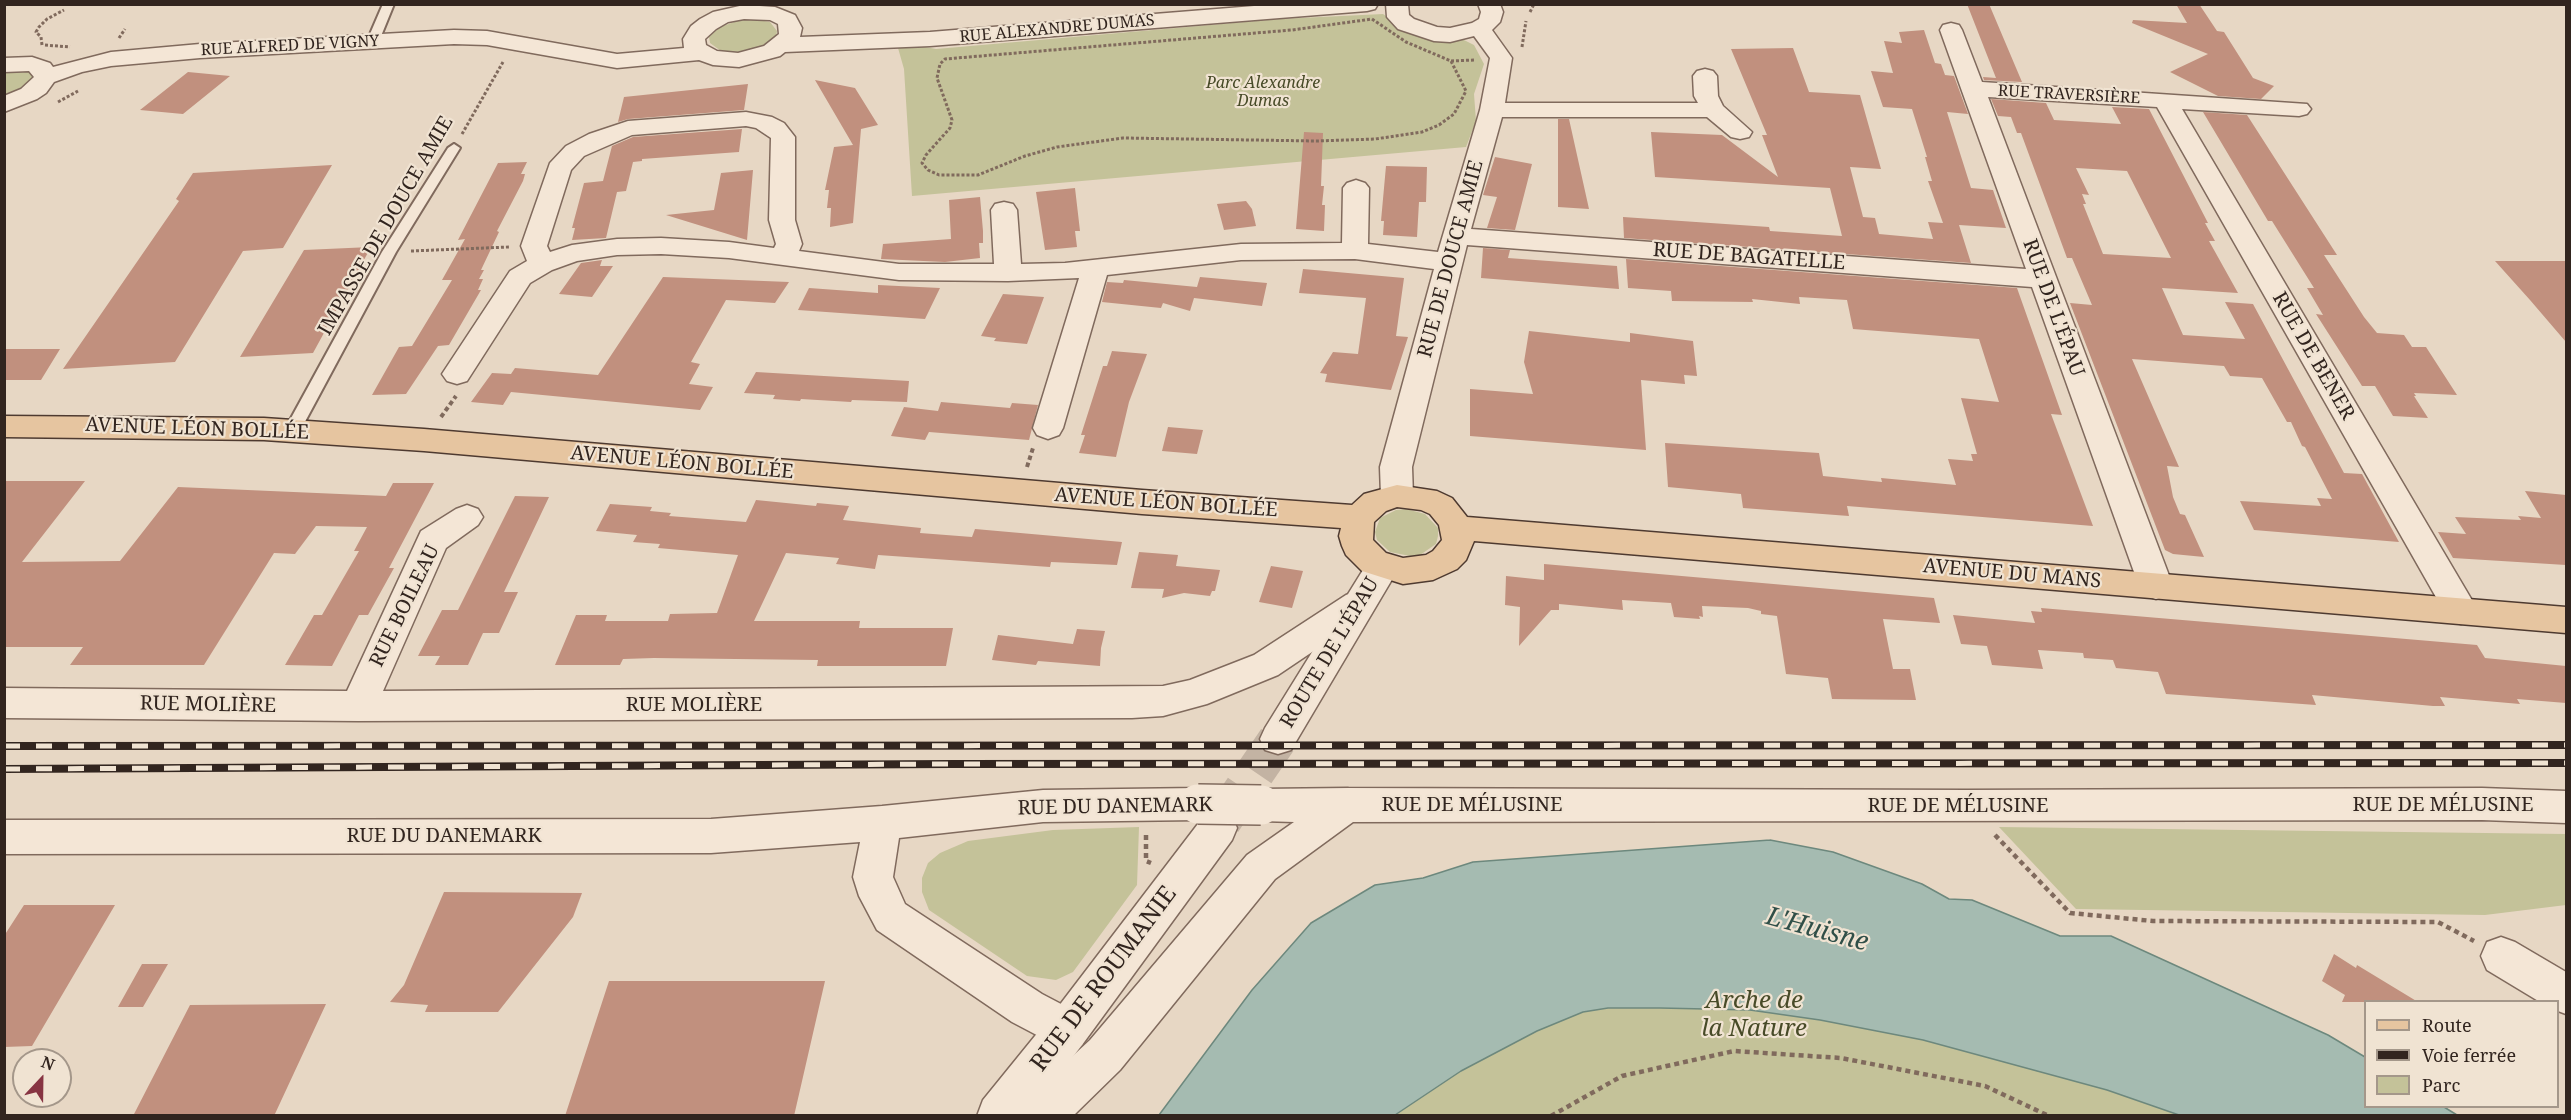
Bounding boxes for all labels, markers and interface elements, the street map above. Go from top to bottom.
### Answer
street label: RUE ALEXANDRE DUMAS [959,11,1155,47]
street label: RUE ALFRED DE VIGNY [200,32,380,60]
park label: Parc Alexandre Dumas [1206,73,1320,111]
street label: RUE TRAVERSIÈRE [1997,82,2141,108]
street label: IMPASSE DE DOUCE AMIE [313,112,459,340]
street label: RUE DE DOUCE AMIE [1413,158,1489,360]
street label: RUE DE L'ÉPAU [2017,236,2089,380]
street label: RUE DE BAGATELLE [1652,238,1846,276]
street label: RUE DE BENER [2267,288,2359,424]
street label: AVENUE LÉON BOLLÉE [85,413,309,445]
street label: AVENUE LÉON BOLLÉE [570,441,794,485]
street label: AVENUE LÉON BOLLÉE [1054,483,1278,523]
street label: RUE BOILEAU [365,541,445,671]
street label: AVENUE DU MANS [1922,554,2102,594]
street label: ROUTE DE L'ÉPAU [1276,573,1384,733]
street label: RUE MOLIÈRE [140,692,276,718]
street label: RUE MOLIÈRE [626,693,762,717]
street label: RUE DU DANEMARK [1017,793,1213,821]
street label: RUE DE MÉLUSINE [1381,793,1563,817]
street label: RUE DE MÉLUSINE [2352,793,2534,817]
street label: RUE DE MÉLUSINE [1867,794,2049,818]
street label: RUE DU DANEMARK [347,824,541,848]
street label: RUE DE ROUMANIE [1025,881,1183,1077]
water label: L'Huisne [1762,901,1872,959]
park label: Arche de la Nature [1701,987,1807,1043]
legend [2364,1000,2559,1108]
text: Route [2422,1013,2472,1037]
text: Voie ferrée [2422,1043,2516,1067]
north arrow [12,1048,72,1108]
text: N [38,1051,58,1076]
text: Parc [2422,1073,2460,1097]

